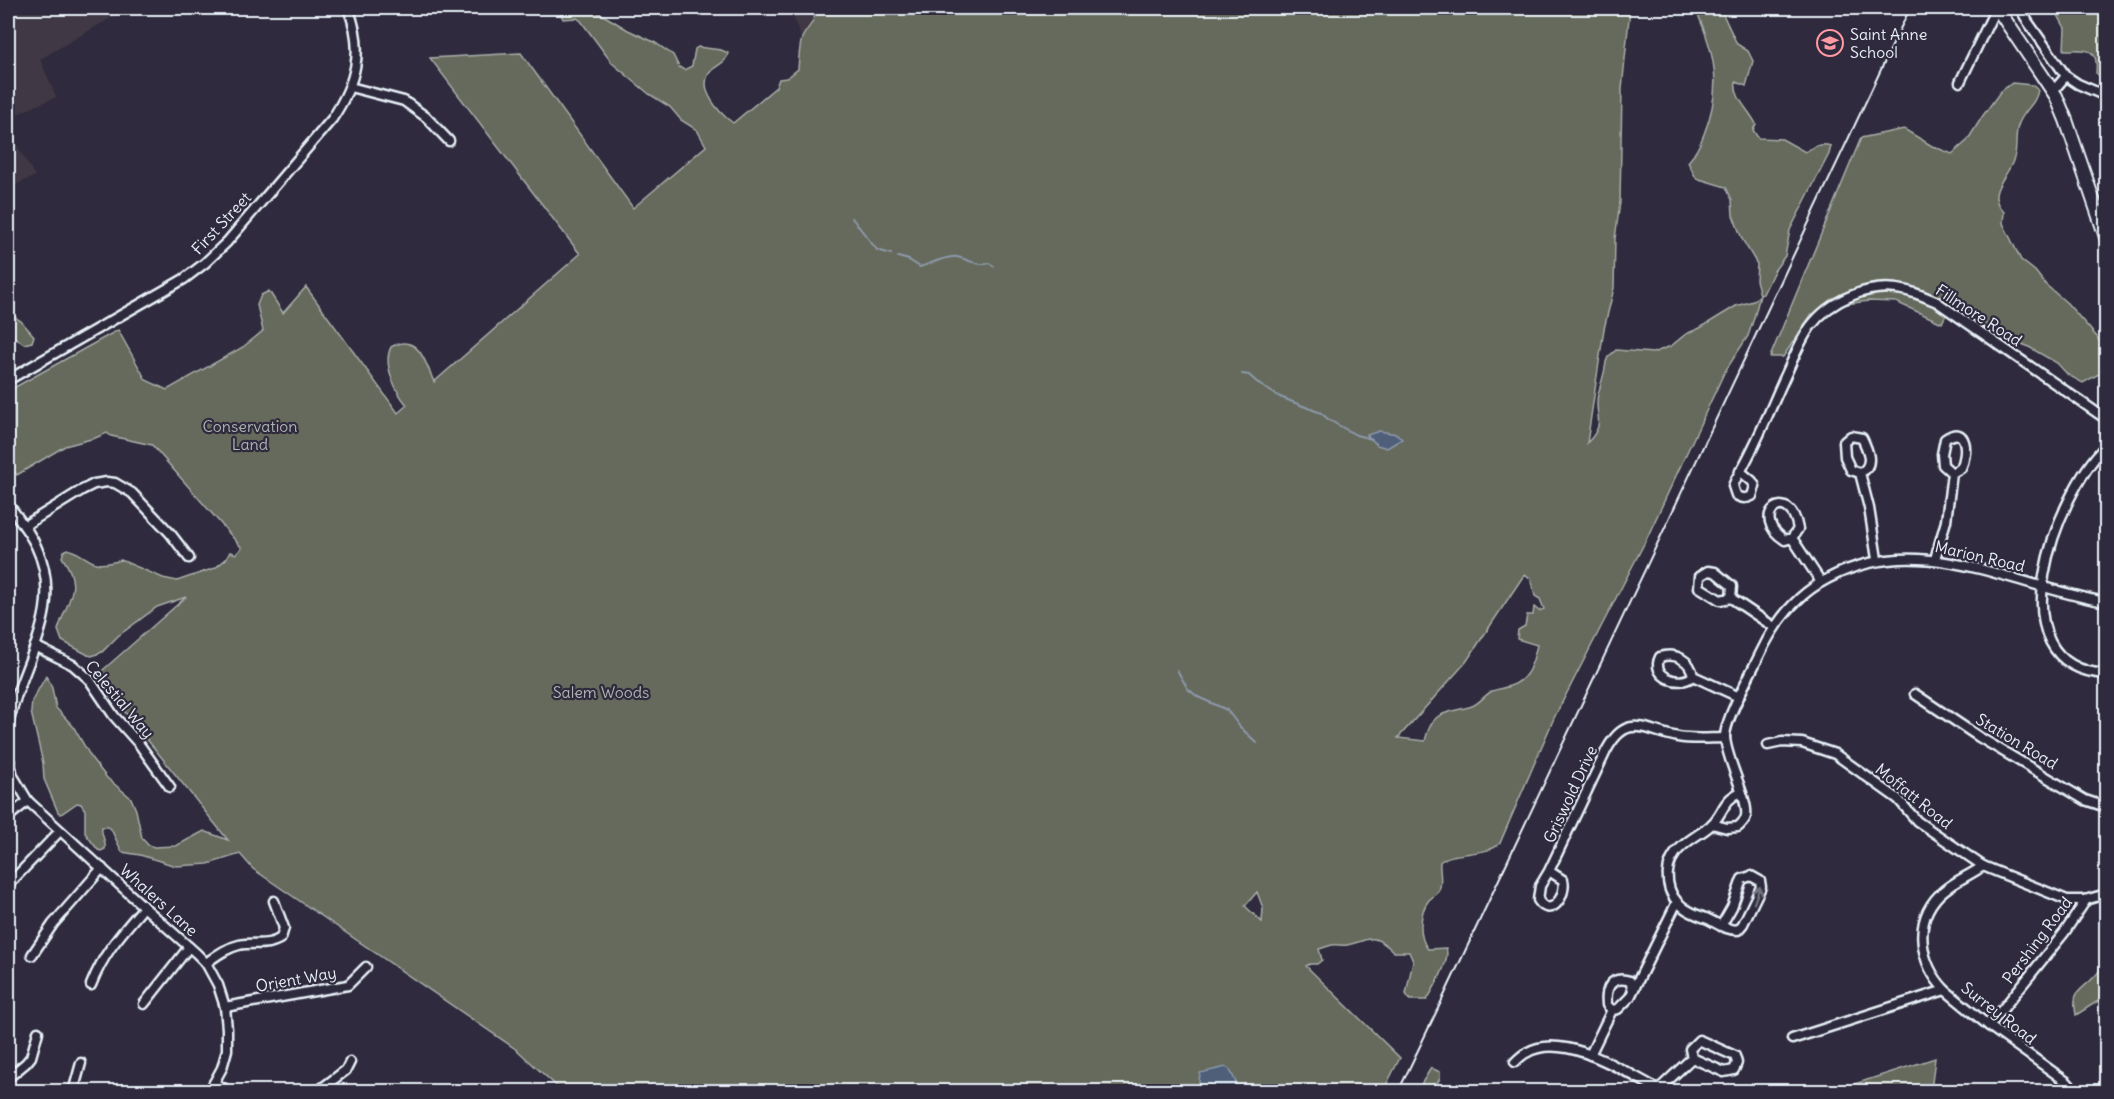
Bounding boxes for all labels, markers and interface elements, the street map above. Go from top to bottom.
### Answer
place label: Saint Anne School [1850,24,1927,62]
school or university icon: Saint Anne School [1815,28,1845,58]
street label: First Street [187,187,255,258]
street label: Fillmore Road [1932,280,2026,350]
park label: Conservation Land [202,416,298,454]
street label: Marion Road [1933,536,2027,576]
street label: Celestial Way [82,656,158,742]
park label: Salem Woods [553,682,649,702]
street label: Station Road [1973,709,2061,773]
street label: Griswold Drive [1539,742,1601,846]
street label: Moffatt Road [1871,759,1957,833]
street label: Whalers Lane [116,860,202,940]
one-way arrow [1753,886,1764,905]
street label: Pershing Road [1998,893,2076,987]
street label: Orient Way [254,962,338,996]
street label: Surrey Road [1957,977,2041,1049]

